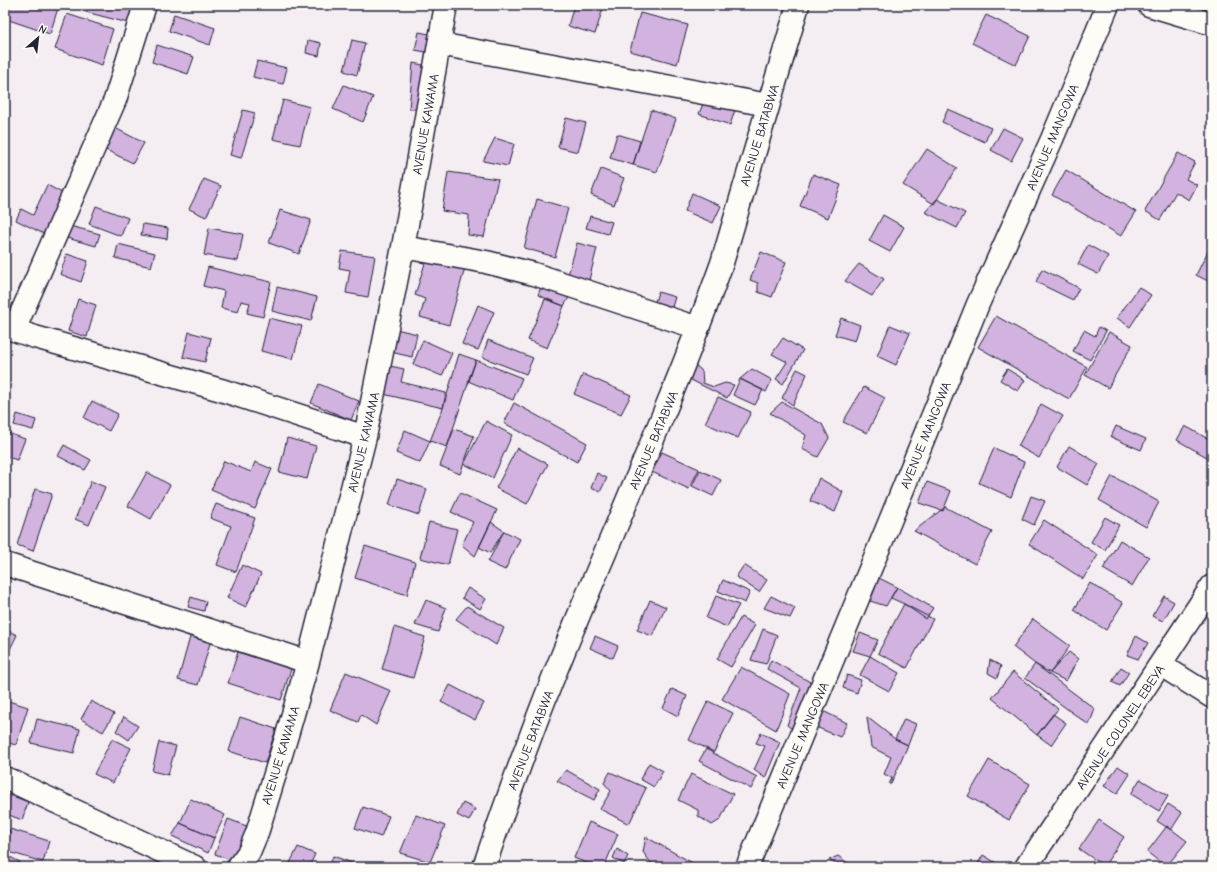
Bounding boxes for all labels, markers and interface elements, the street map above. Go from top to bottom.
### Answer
north arrow [18,18,58,58]
text: N [36,22,49,37]
street label: AVENUE KAWAMA [409,72,442,176]
street label: AVENUE MANGOWA [1023,81,1082,193]
street label: AVENUE BATABWA [737,82,782,188]
street label: AVENUE MANGOWA [897,379,954,491]
street label: AVENUE BATABWA [626,388,681,492]
street label: AVENUE KAWAMA [345,390,382,494]
street label: AVENUE COLONEL EBEYA [1073,662,1168,793]
street label: AVENUE MANGOWA [773,679,832,791]
street label: AVENUE BATABWA [505,688,557,792]
street label: AVENUE KAWAMA [258,704,303,806]

